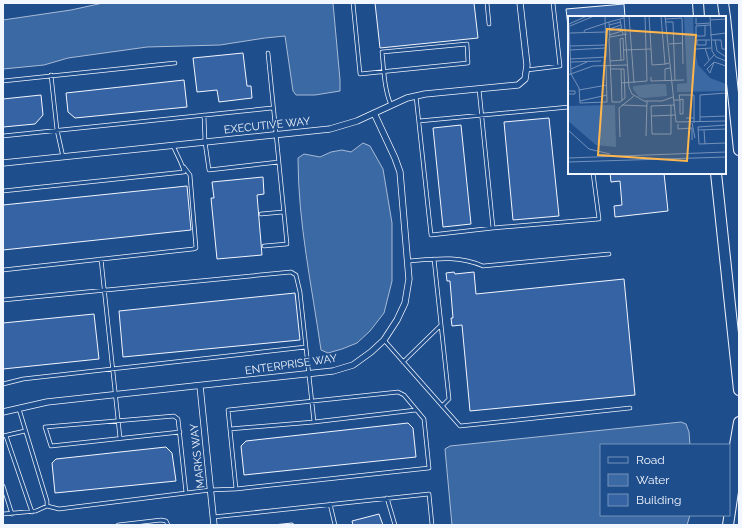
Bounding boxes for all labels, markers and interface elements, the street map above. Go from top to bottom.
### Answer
inset map [568,16,726,174]
street label: EXECUTIVE WAY [223,115,311,136]
street label: ENTERPRISE WAY [244,352,338,377]
street label: MARKS WAY [188,423,207,489]
legend [600,444,730,516]
text: Road [636,453,665,467]
text: Water [636,473,670,487]
text: Building [636,493,682,507]

